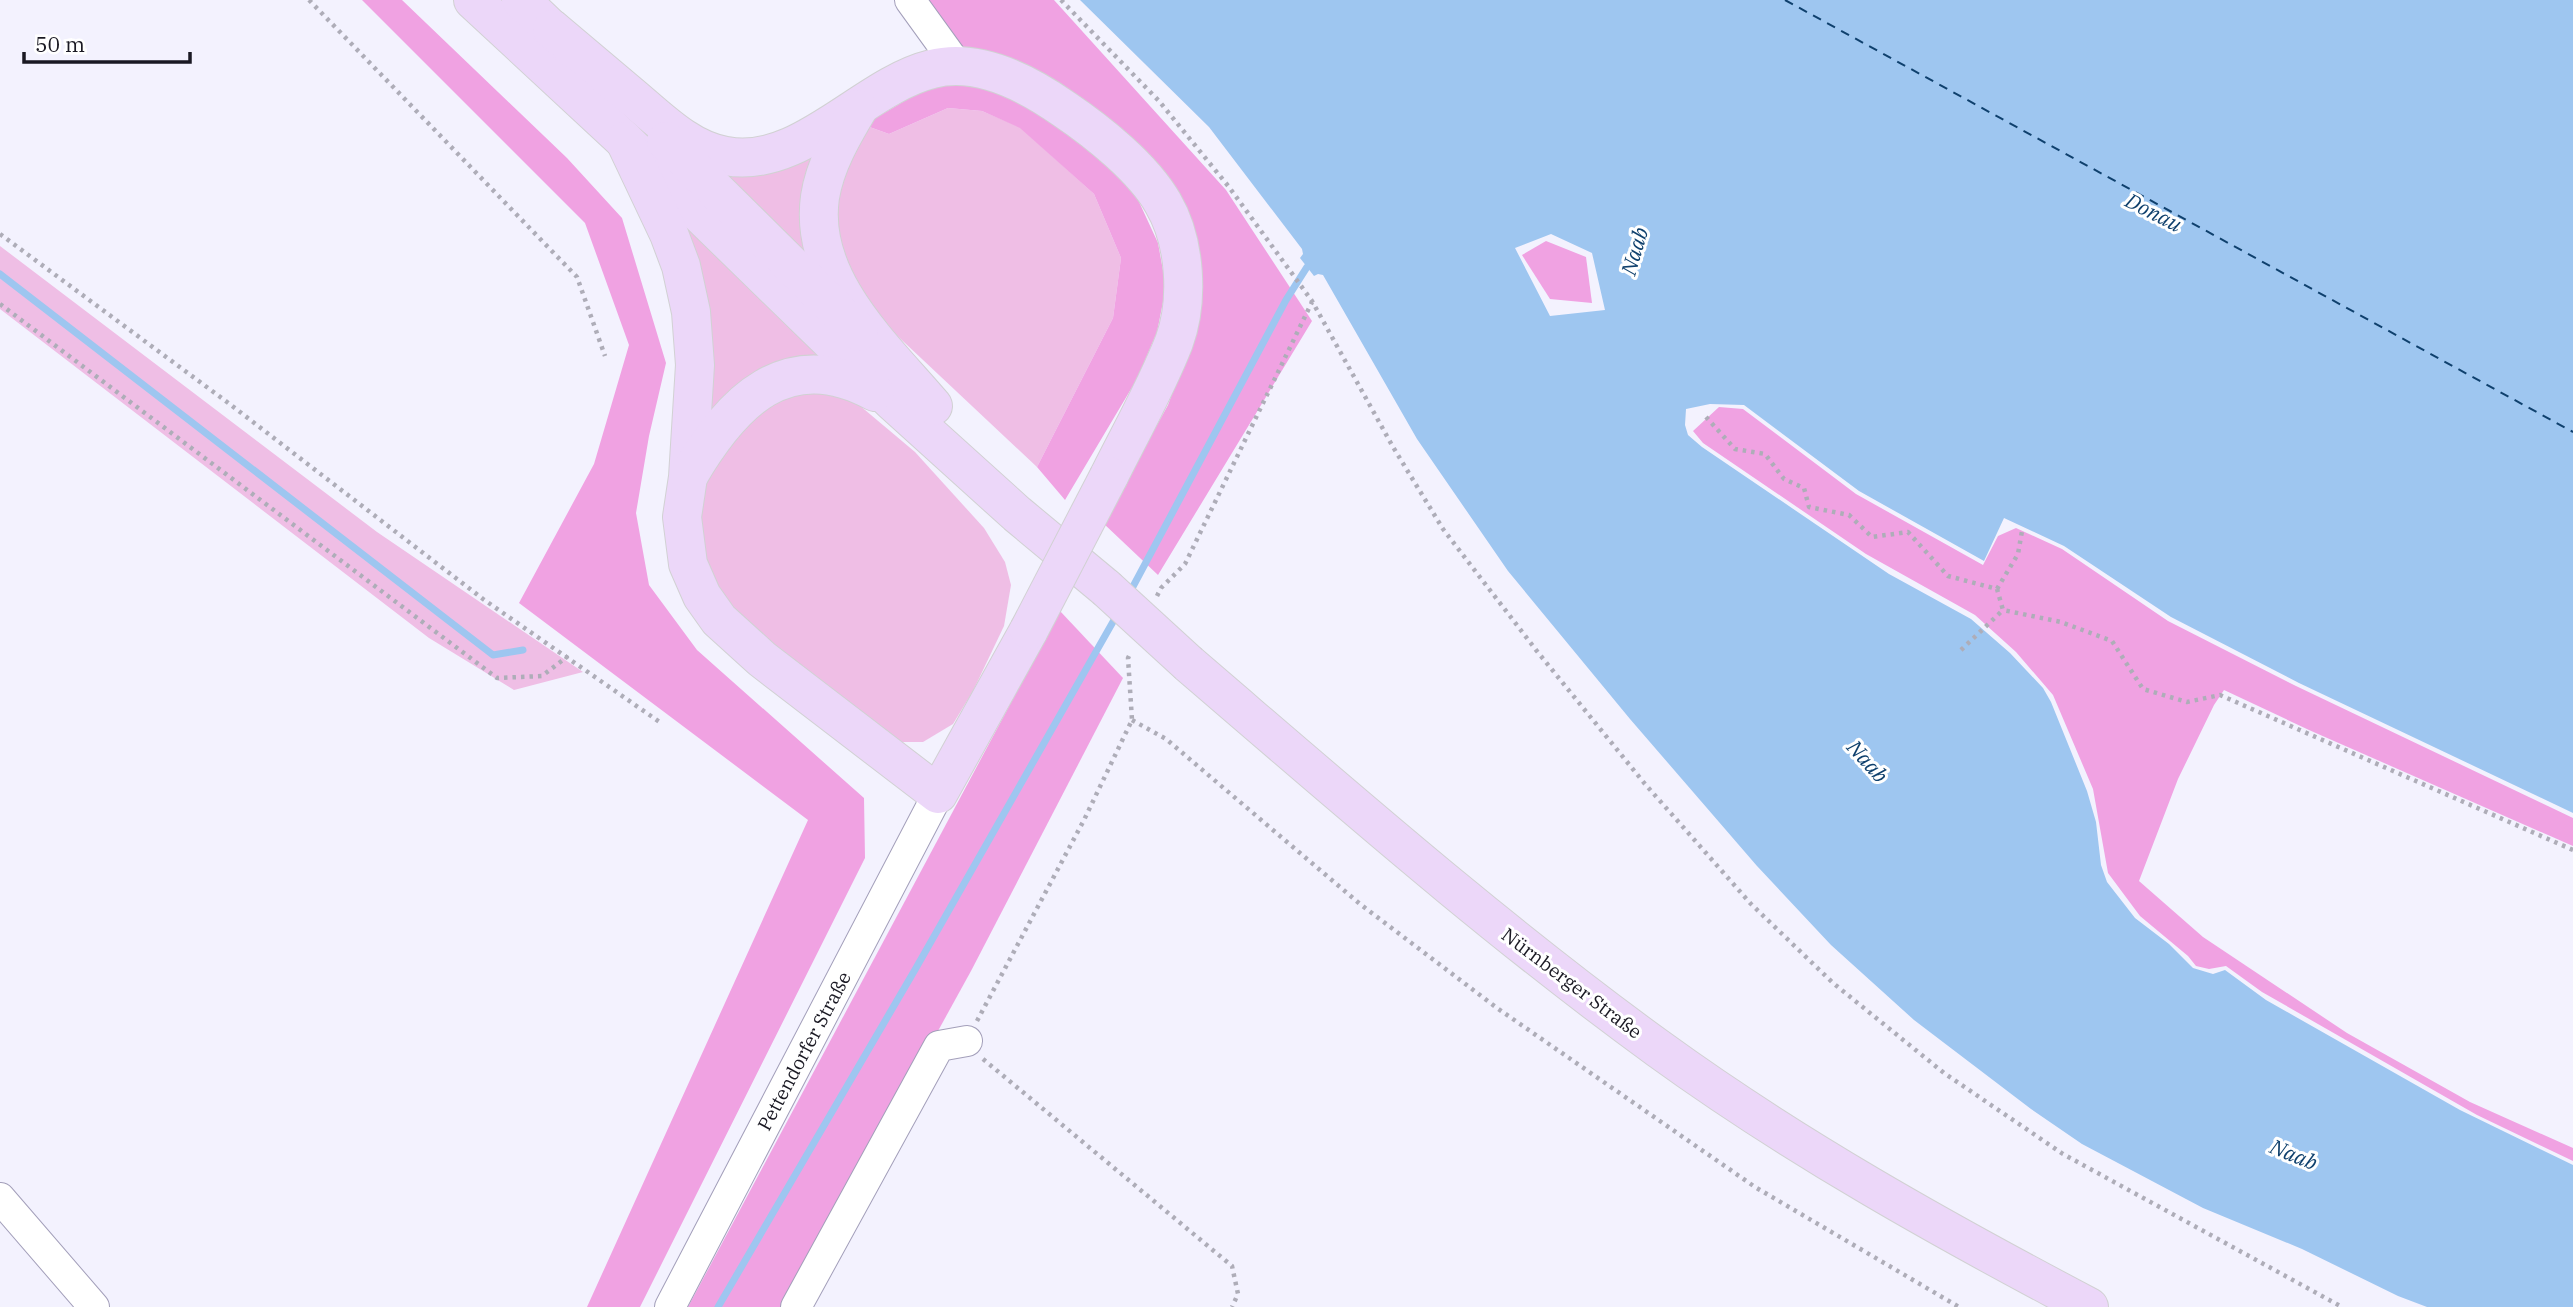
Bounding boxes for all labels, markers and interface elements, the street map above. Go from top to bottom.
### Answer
scale bar [24,21,191,65]
text: 50 m [35,30,85,58]
water label: Donau [2120,186,2187,238]
water label: Naab [1614,224,1654,279]
water label: Naab [1841,733,1895,789]
street label: Nürnberger Straße [1497,922,1647,1044]
street label: Pettendorfer Straße [752,967,856,1135]
water label: Naab [2265,1132,2322,1176]

